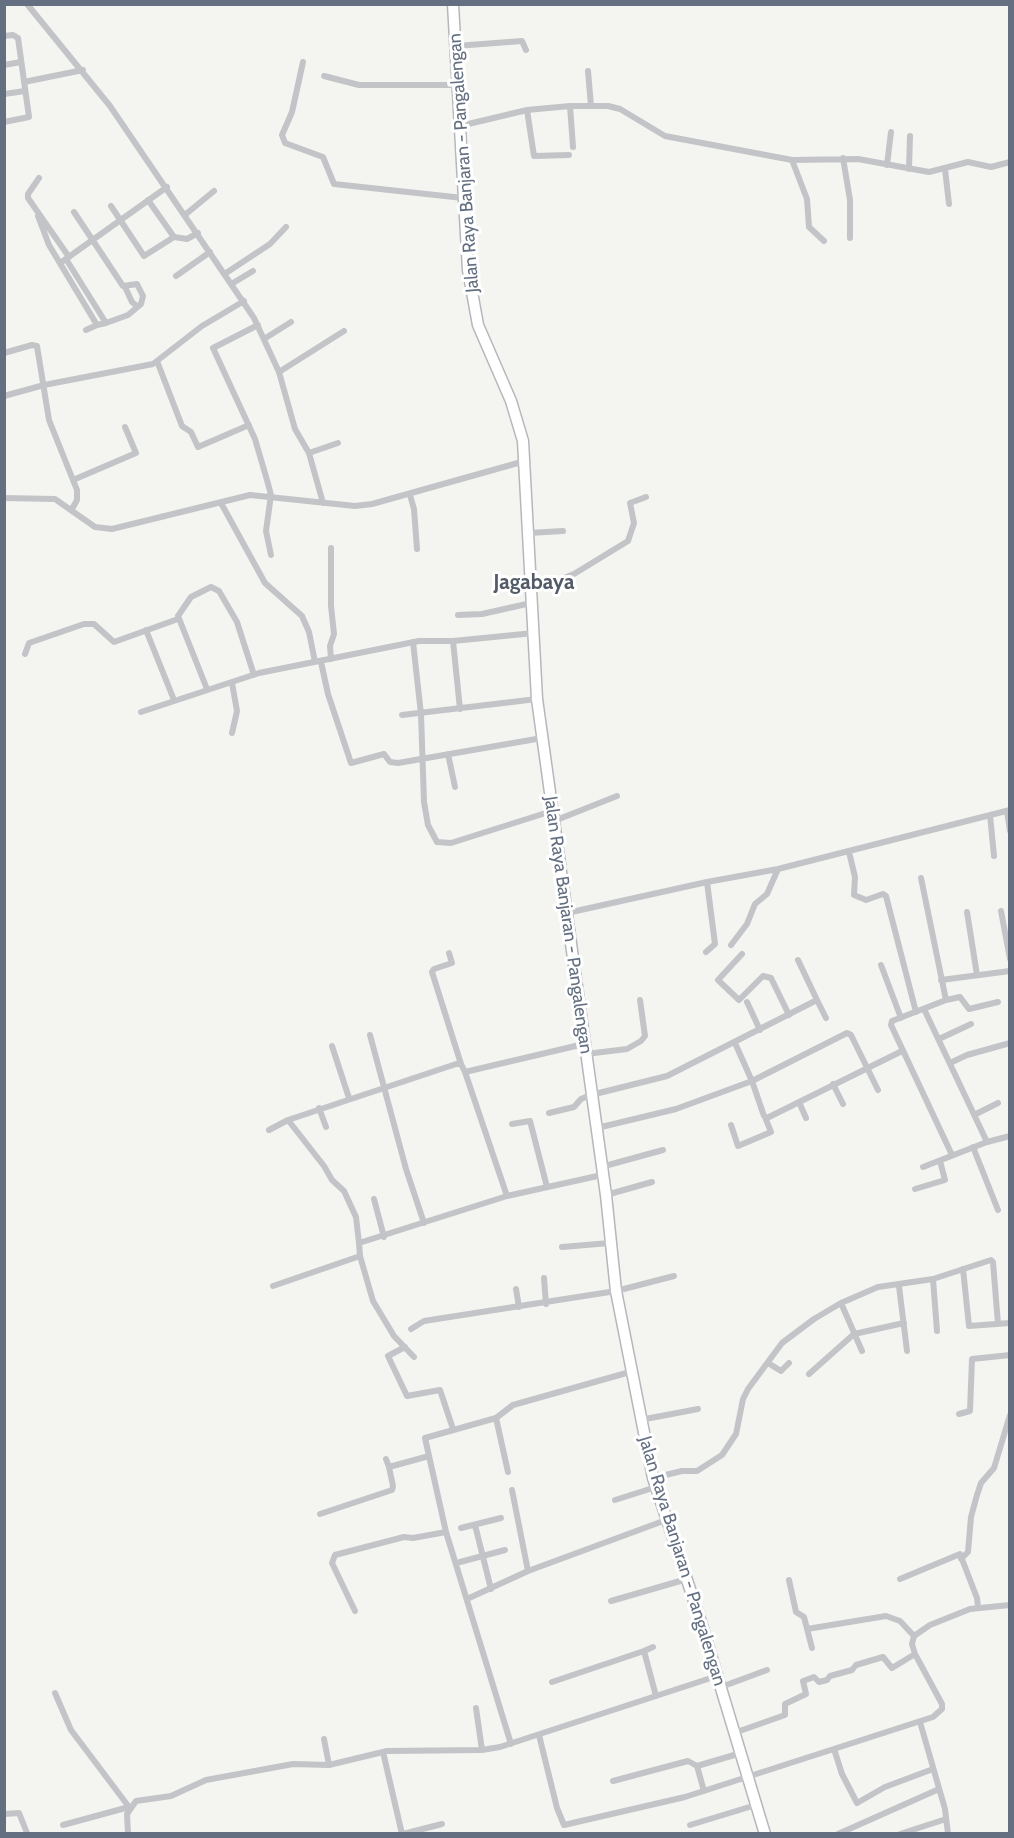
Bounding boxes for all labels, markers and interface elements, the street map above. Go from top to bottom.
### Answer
street label: Jalan Raya Banjaran - Pangalengan [444,33,484,293]
district label: Jagabaya [494,570,574,596]
street label: Jalan Raya Banjaran - Pangalengan [539,795,597,1055]
street label: Jalan Raya Banjaran - Pangalengan [634,1433,730,1689]

